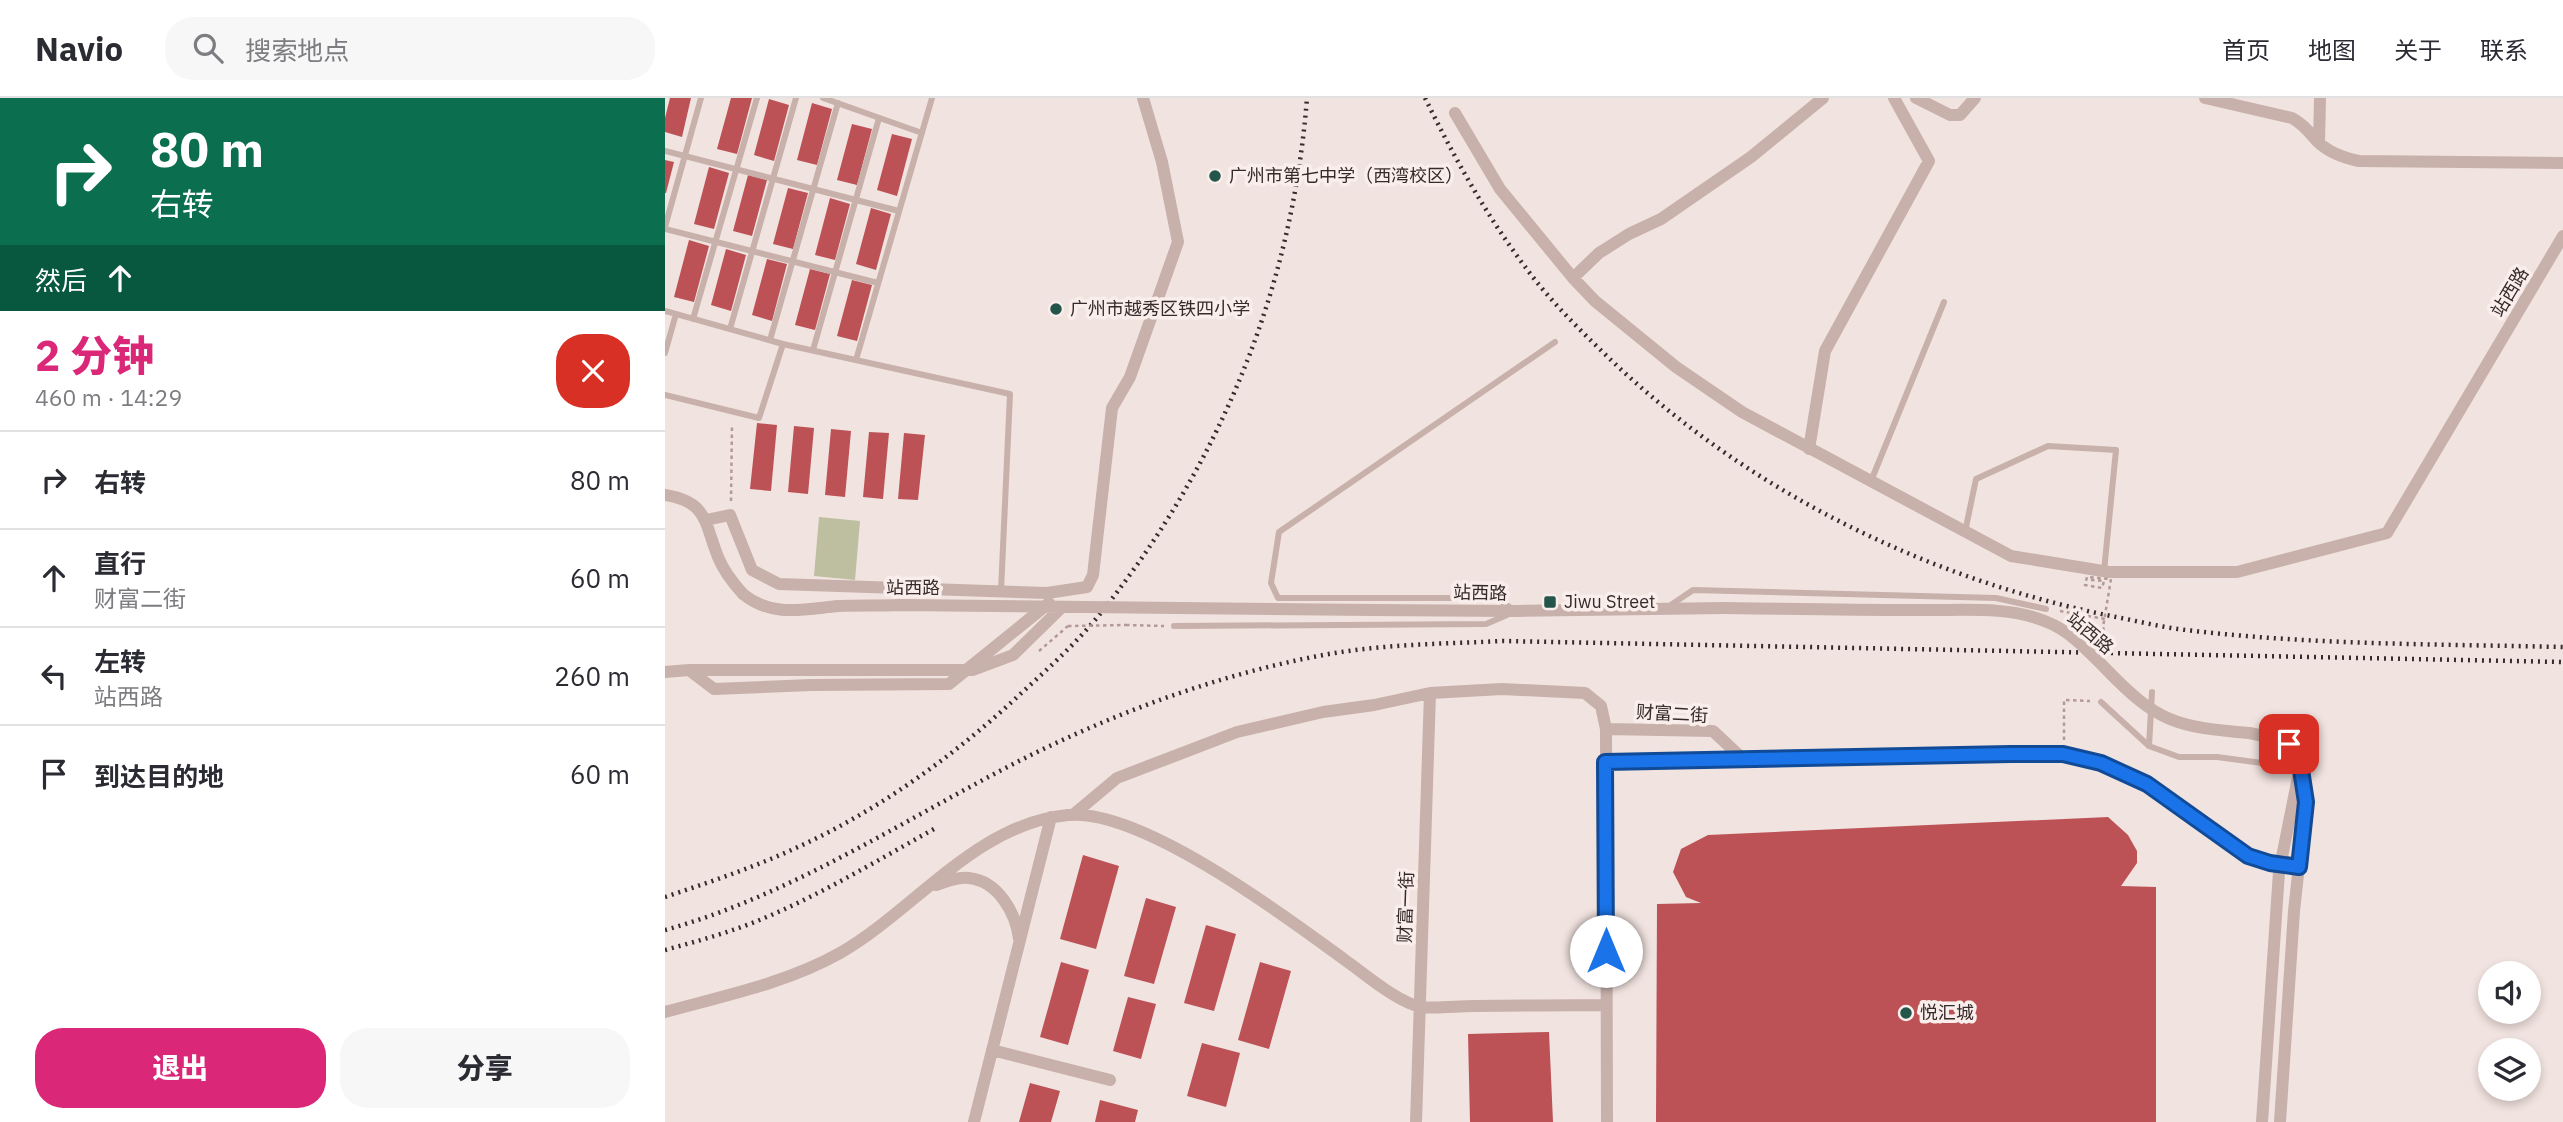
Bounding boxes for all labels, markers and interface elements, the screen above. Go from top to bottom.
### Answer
search box [165,17,655,80]
text: Navio [35,27,123,70]
icon: search [189,29,227,67]
text: 搜索地点 [245,33,349,67]
text: 首页 [2222,34,2270,66]
text: 地图 [2308,34,2356,66]
text: 关于 [2394,34,2442,66]
text: 联系 [2480,34,2528,66]
text: 80 m [150,117,264,180]
icon: right [35,126,126,217]
place label: 广州市第七中学（西湾校区） [1229,164,1463,187]
marker: 广州市第七中学（西湾校区） [1207,168,1223,184]
text: 右转 [150,183,214,225]
icon: ahead [101,259,139,297]
text: 然后 [35,263,87,297]
street label: 站西路 [2486,263,2533,321]
place label: 广州市越秀区铁四小学 [1070,297,1250,320]
marker: 广州市越秀区铁四小学 [1048,301,1064,317]
text: 2 分钟 [35,328,154,383]
button: close [556,334,630,408]
text: 460 m · 14:29 [35,382,182,412]
icon: right [35,461,73,499]
text: 80 m [570,463,630,497]
text: 右转 [94,465,146,499]
text: 直行 [94,546,146,580]
icon: ahead [35,559,73,597]
text: 60 m [570,561,630,595]
street label: 站西路 [886,576,940,599]
street label: 站西路 [1453,581,1507,604]
text: 财富二街 [94,583,186,613]
place label: Jiwu Street [1564,590,1655,613]
marker: Jiwu Street [1542,594,1558,610]
street label: 站西路 [2062,606,2118,659]
text: 左转 [94,644,146,678]
icon: left [35,657,73,695]
text: 260 m [554,659,630,693]
text: 站西路 [94,681,163,711]
street label: 财富二街 [1635,700,1709,727]
pin [2259,714,2319,774]
icon: arrive [2270,725,2308,763]
icon: arrive [35,755,73,793]
text: 60 m [570,757,630,791]
text: 到达目的地 [94,759,224,793]
street label: 财富一街 [1393,871,1418,943]
position arrow [1569,914,1643,988]
map controls [2478,961,2541,1101]
button: sound [2478,961,2541,1024]
place label: 悦汇城 [1920,1001,1974,1024]
marker: 悦汇城 [1898,1005,1914,1021]
button: 退出 [35,1028,326,1108]
button: 分享 [340,1028,630,1108]
button: layers [2478,1038,2541,1101]

